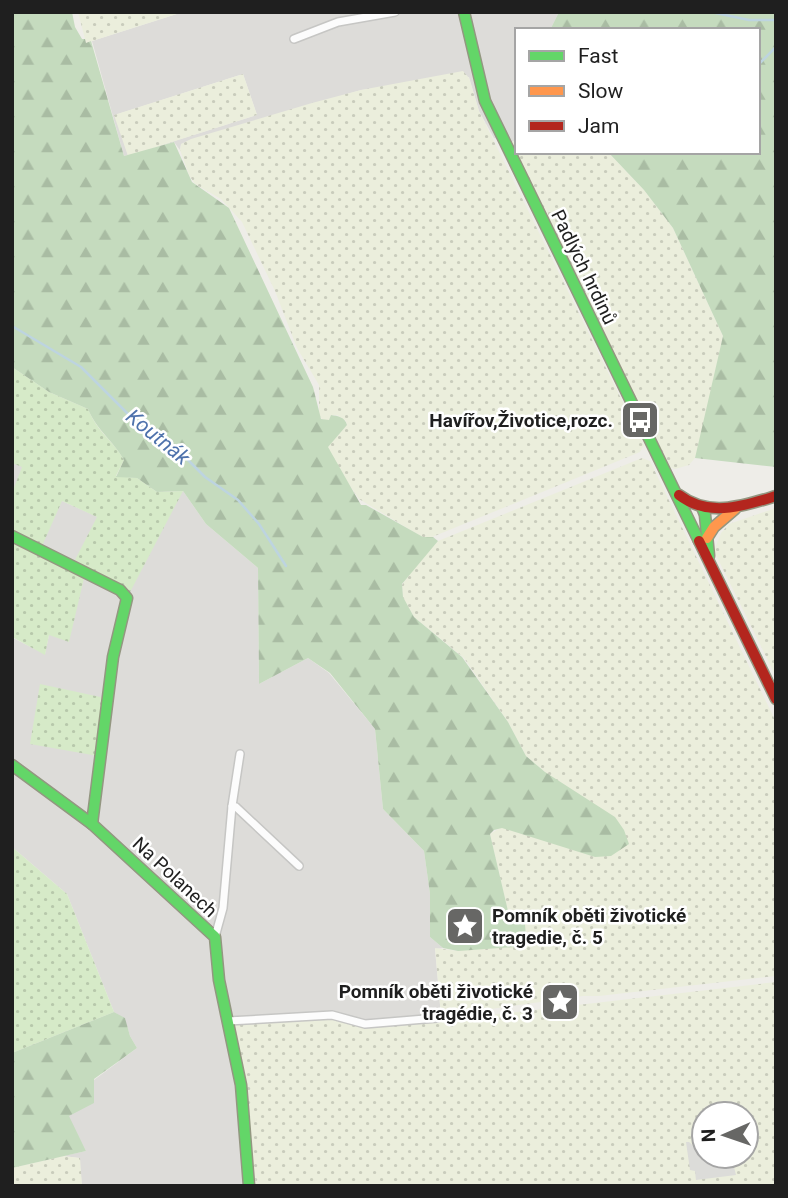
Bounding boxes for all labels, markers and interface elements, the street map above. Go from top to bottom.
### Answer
legend [515,28,760,154]
text: Fast [578,44,619,68]
text: Slow [578,79,624,103]
text: Jam [578,114,619,138]
street label: Padlých hrdinů [546,206,622,328]
bus stop icon: Havířov,Životice,rozc. [619,399,661,441]
water label: Koutnák [121,404,195,470]
place label: Havířov,Životice,rozc. [429,409,613,432]
street label: Na Polanech [128,832,222,922]
place label: Pomník oběti životické tragedie, č. 5 [492,904,686,949]
place icon: Pomník oběti životické tragedie, č. 5 [444,905,486,947]
place label: Pomník oběti životické tragédie, č. 3 [339,980,533,1025]
place icon: Pomník oběti životické tragédie, č. 3 [539,981,581,1023]
north arrow [690,1100,760,1170]
text: N [697,1128,720,1143]

